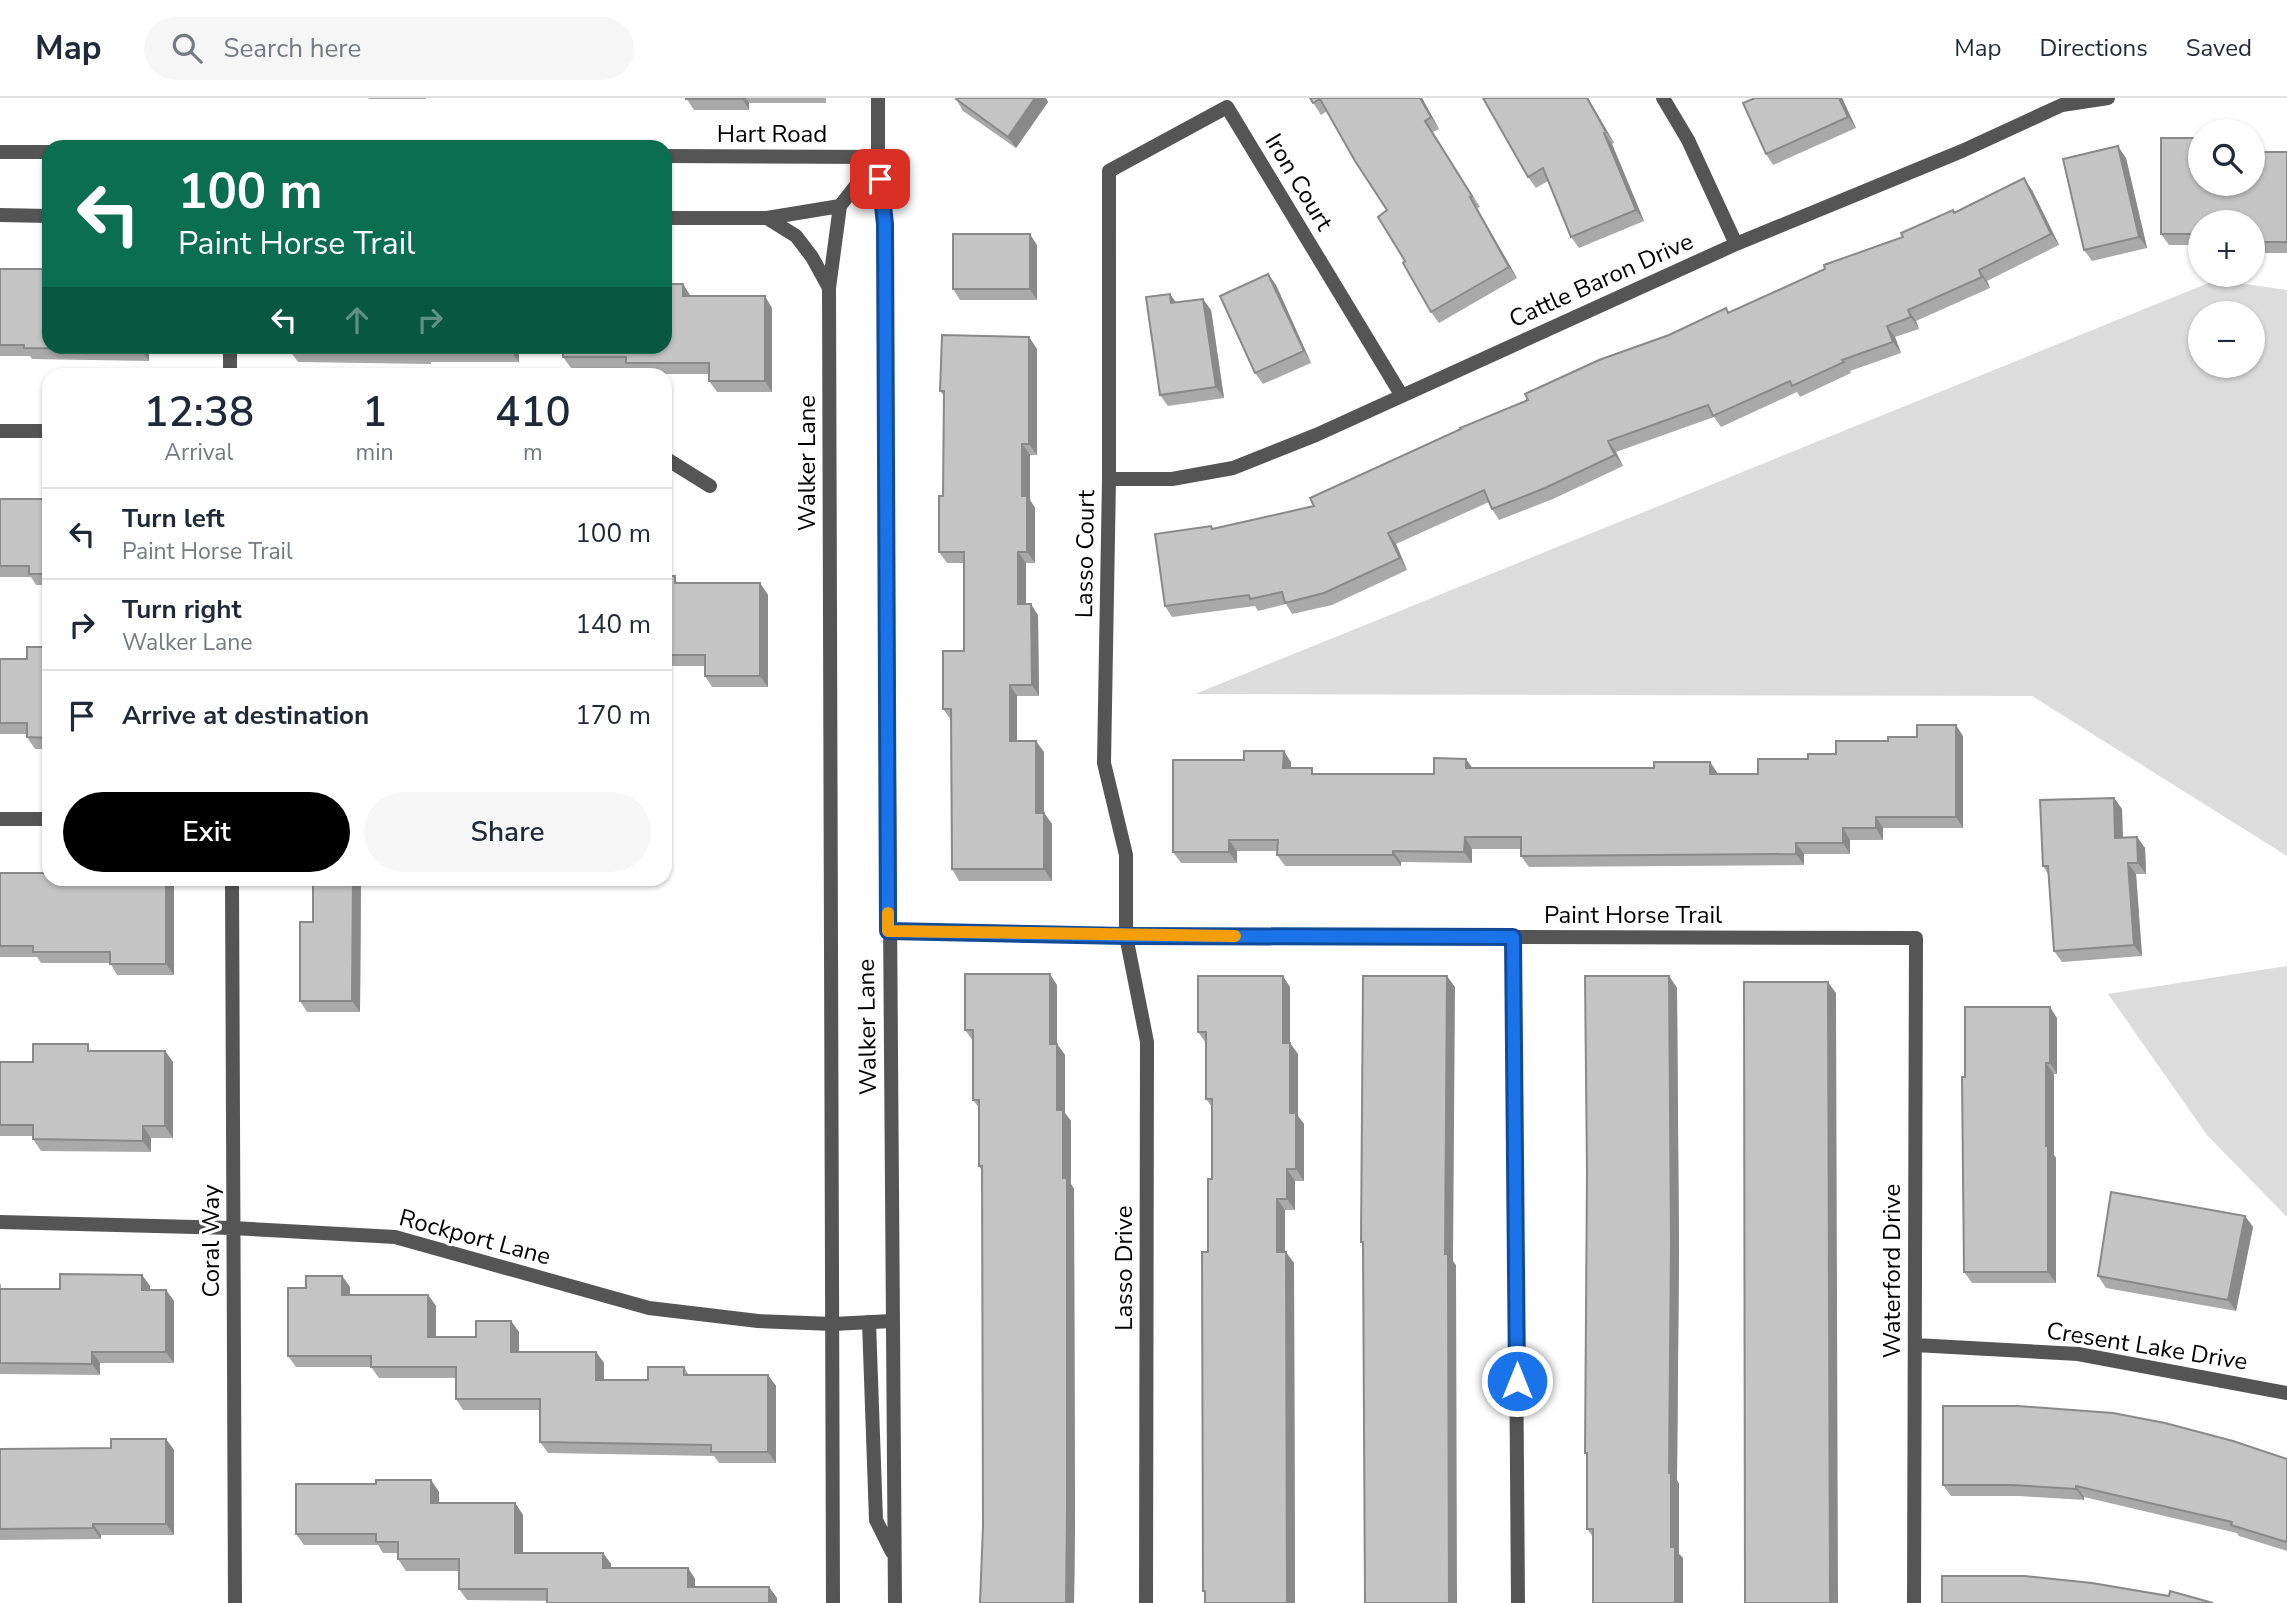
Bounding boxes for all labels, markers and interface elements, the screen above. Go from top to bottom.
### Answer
search box [144,17,634,80]
text: Map [35,26,102,71]
icon: search [168,29,206,67]
text: Search here [224,31,361,66]
text: Map [1954,32,2001,64]
text: Directions [2039,32,2148,64]
text: Saved [2186,32,2252,64]
street label: Hart Road [717,118,827,150]
map controls [2188,119,2265,378]
button: search [2188,119,2265,196]
street label: Iron Court [1258,128,1341,237]
pin [850,149,910,209]
text: 100 m [178,158,322,225]
icon: arrive [861,160,899,198]
icon: left [63,168,154,259]
button: + [2188,210,2265,287]
text: Paint Horse Trail [178,222,416,265]
street label: Cattle Baron Drive [1504,225,1698,335]
icon: left [265,301,303,339]
icon: ahead [338,301,376,339]
icon: right [411,301,449,339]
button: − [2188,301,2265,378]
text: 12:38 [143,384,254,441]
text: 1 [362,384,387,441]
text: 410 [495,384,571,441]
street label: Walker Lane [791,395,823,531]
text: Arrival [164,437,233,468]
text: min [356,437,394,468]
text: m [523,437,543,468]
street label: Lasso Court [1068,489,1102,618]
text: Turn left [122,501,225,536]
icon: left [63,515,101,553]
text: 100 m [575,516,651,551]
text: Paint Horse Trail [122,536,293,567]
text: Turn right [122,592,241,627]
icon: right [63,606,101,644]
text: 140 m [575,607,651,642]
text: Walker Lane [122,627,253,658]
icon: arrive [63,697,101,735]
text: Arrive at destination [122,698,369,733]
text: 170 m [575,698,651,733]
button: Exit [63,792,350,872]
button: Share [364,792,651,872]
street label: Paint Horse Trail [1544,899,1722,931]
street label: Walker Lane [850,959,884,1095]
street label: Coral Way [195,1184,227,1298]
street label: Waterford Drive [1876,1184,1908,1358]
street label: Rockport Lane [396,1201,554,1273]
street label: Lasso Drive [1108,1205,1140,1331]
street label: Cresent Lake Drive [2044,1314,2250,1378]
position arrow [1480,1344,1554,1418]

